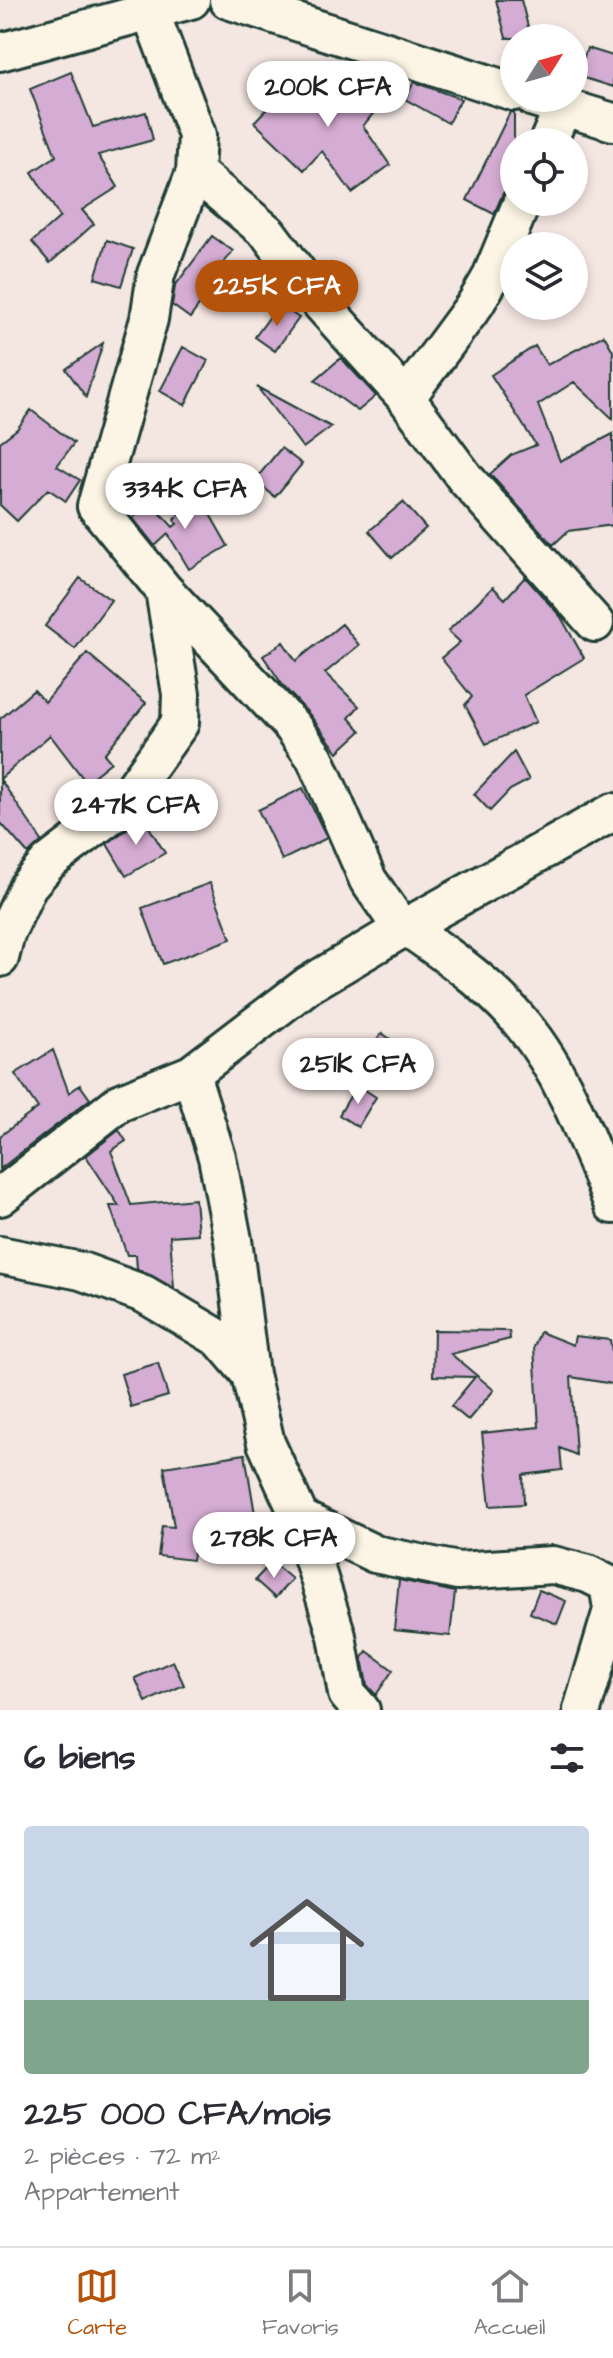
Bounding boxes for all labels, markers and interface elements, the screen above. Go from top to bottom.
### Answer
north arrow [500,24,588,112]
map controls [500,24,588,320]
pin: 200K CFA [245,61,411,129]
text: 200K CFA [265,69,391,105]
button: locate [500,128,588,216]
button: layers [500,232,588,320]
pin: 225K CFA [194,260,360,328]
text: 225K CFA [213,268,341,304]
pin: 334K CFA [102,463,268,531]
text: 334K CFA [123,471,247,507]
pin: 247K CFA [53,779,219,847]
text: 247K CFA [72,787,200,823]
pin: 251K CFA [275,1038,441,1106]
text: 251K CFA [300,1046,416,1082]
pin: 278K CFA [191,1512,357,1580]
text: 278K CFA [211,1520,337,1556]
text: 6 biens [24,1734,136,1782]
icon: filters [545,1736,589,1780]
icon: home [235,1878,379,2022]
text: 225 000 CFA/mois [24,2090,331,2138]
text: 2 pièces · 72 m² [24,2138,221,2174]
text: Appartement [24,2174,180,2210]
tab: Carte [67,2264,127,2343]
tab: Favoris [262,2264,339,2343]
tab: Accueil [474,2264,546,2343]

